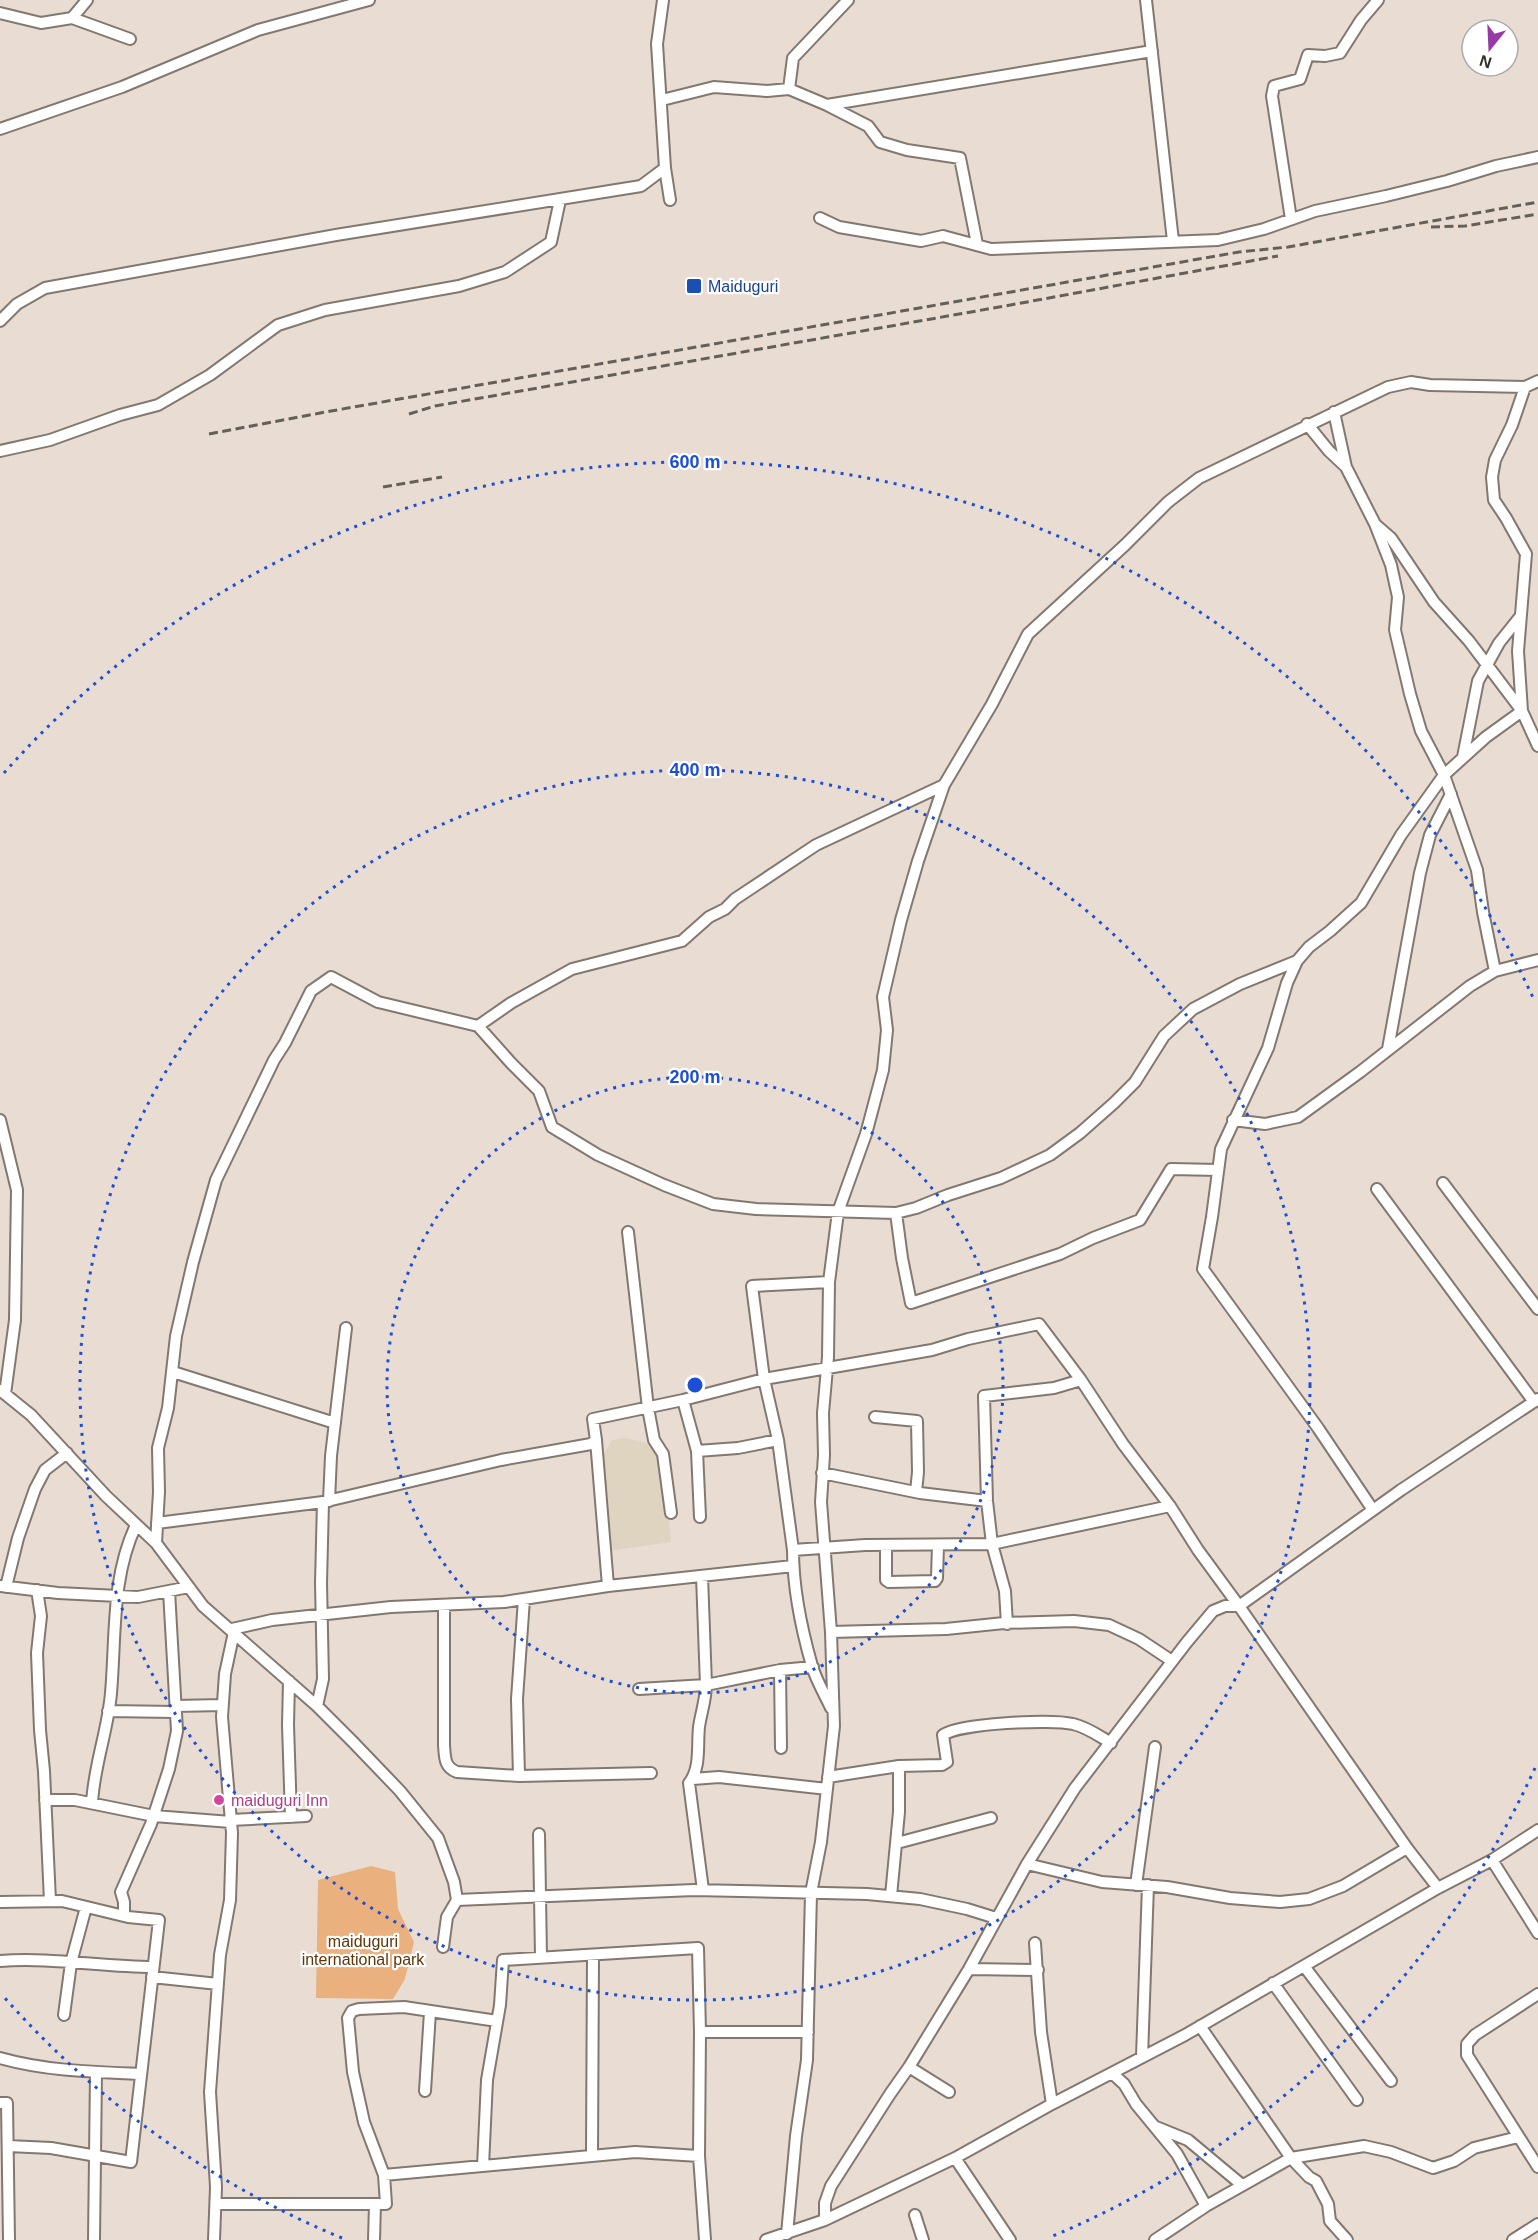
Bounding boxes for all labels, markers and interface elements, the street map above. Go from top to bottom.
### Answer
north arrow [1460,18,1520,78]
text: N [1477,52,1494,72]
marker: Maiduguri [685,277,703,295]
place label: Maiduguri [708,278,778,295]
text: 600 m [669,452,721,472]
text: 400 m [669,760,721,780]
text: 200 m [669,1067,721,1087]
centre of rings [685,1375,705,1395]
place label: maiduguri Inn [231,1792,328,1809]
marker: maiduguri Inn [212,1793,226,1807]
park label: maiduguri international park [302,1933,425,1968]

